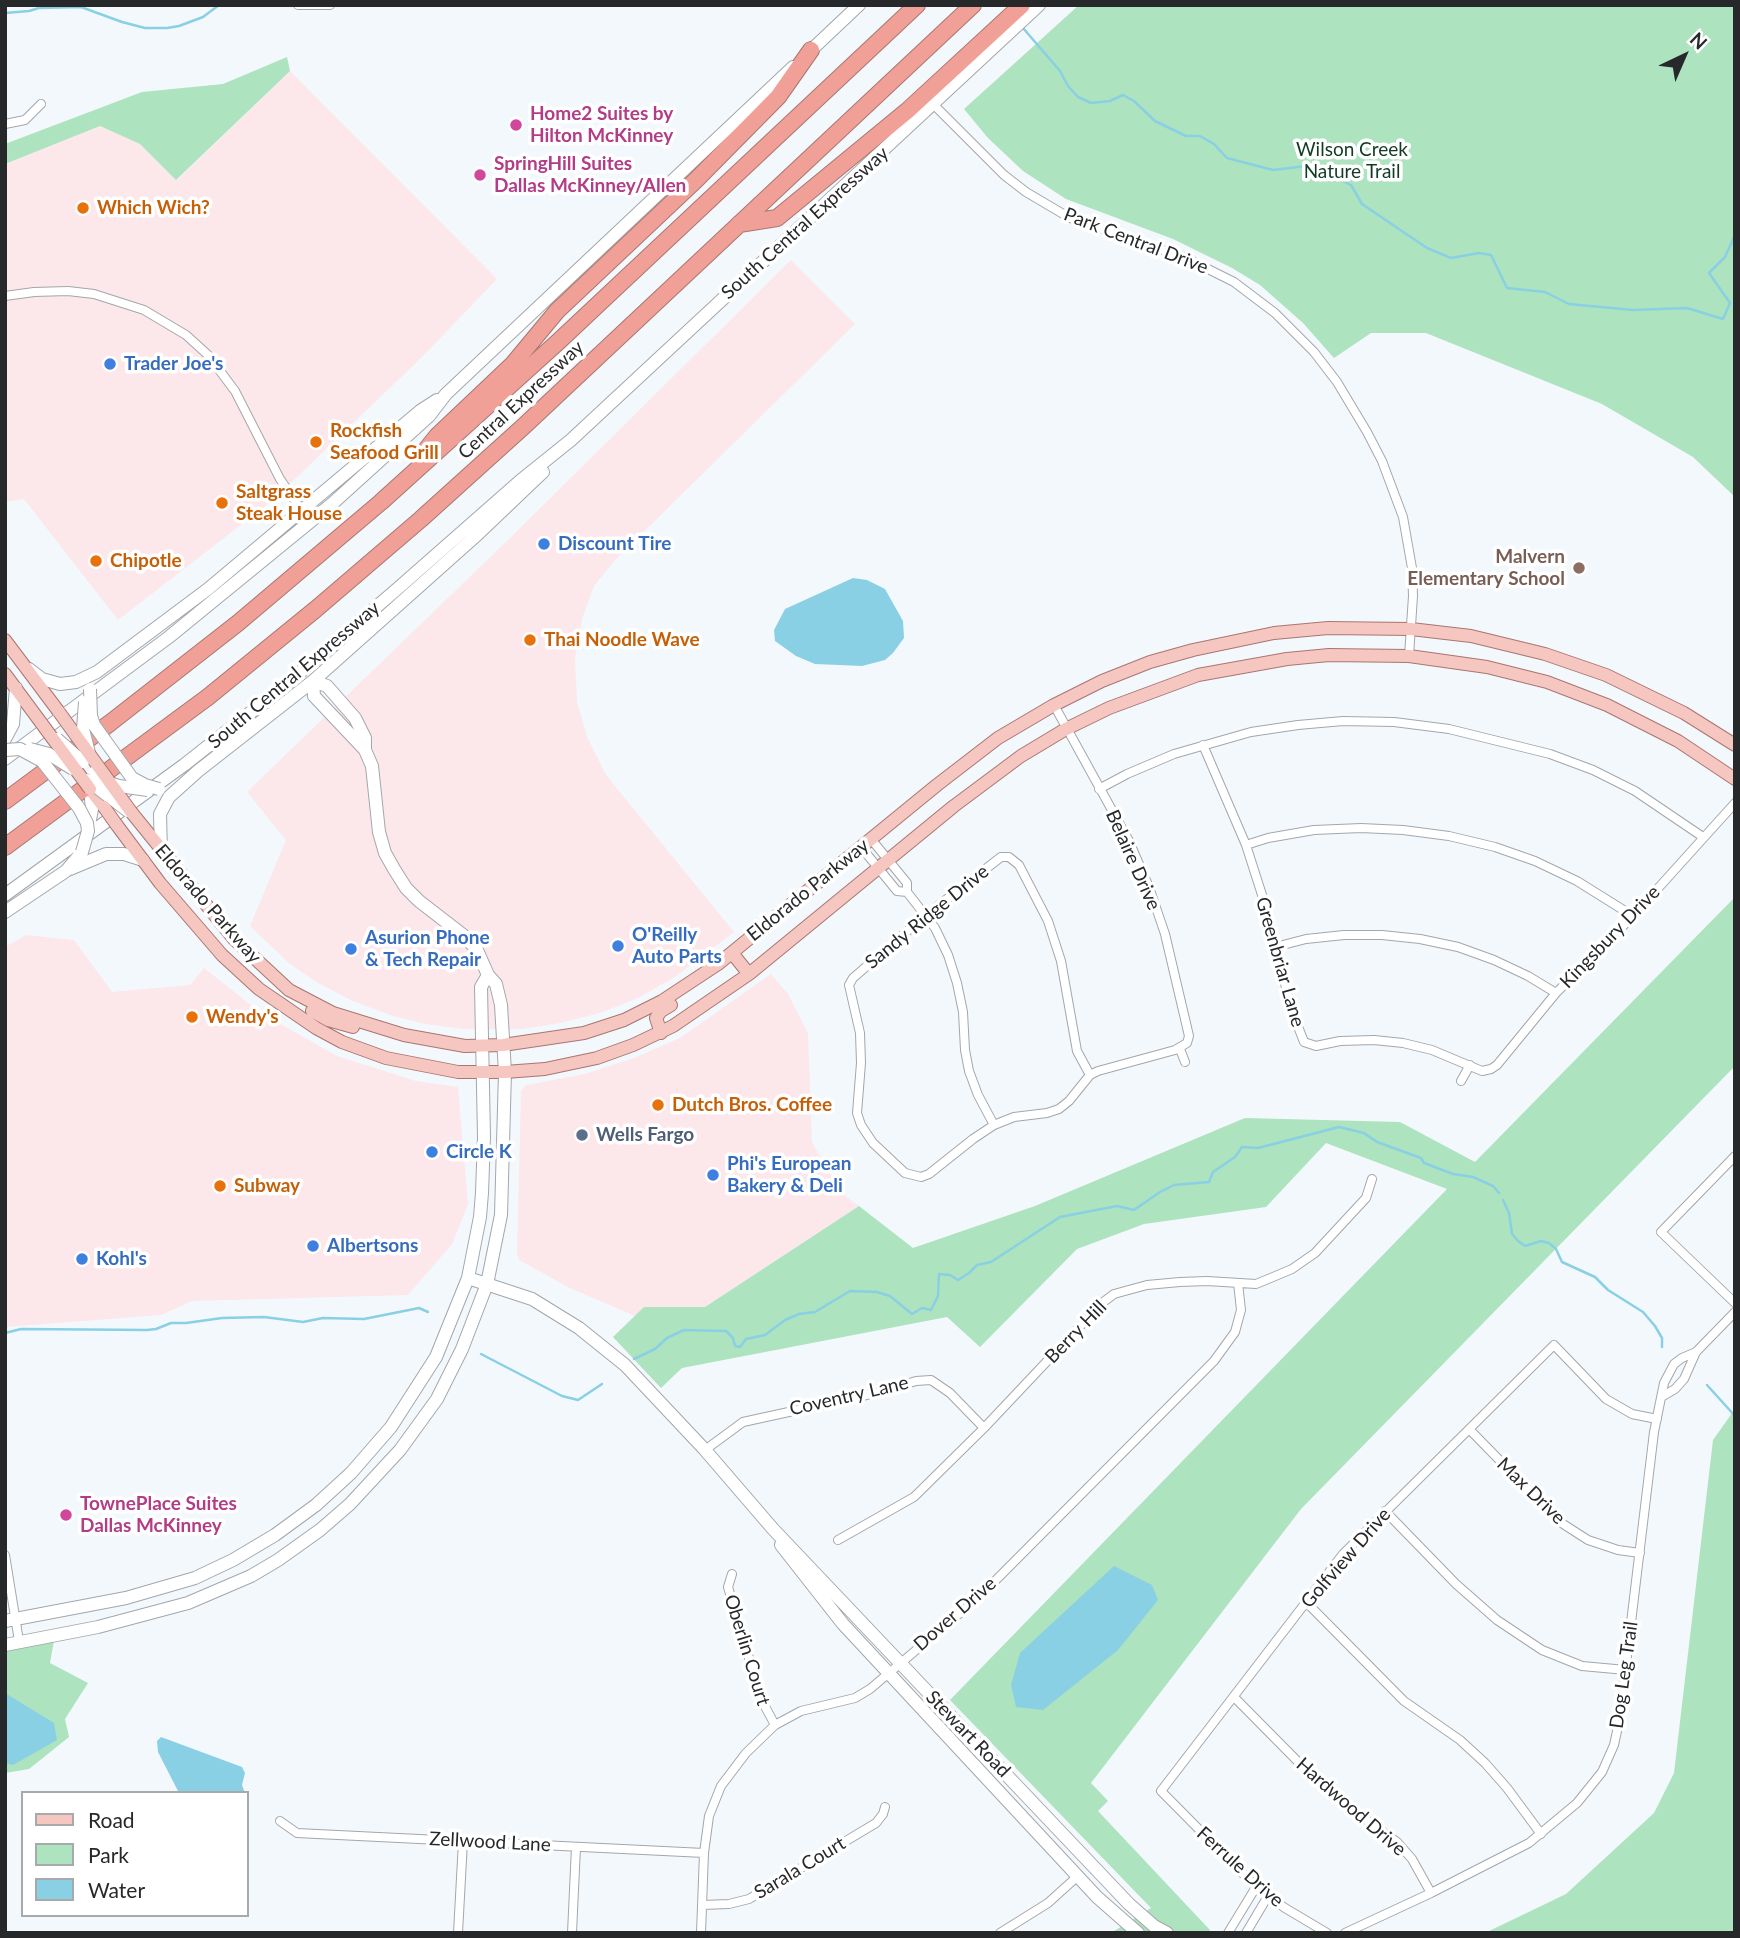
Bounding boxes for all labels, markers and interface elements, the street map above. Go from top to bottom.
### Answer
north arrow [1649,21,1719,91]
text: N [1686,27,1712,54]
place label: Home2 Suites by Hilton McKinney [530,103,673,147]
marker: Home2 Suites by Hilton McKinney [508,117,524,133]
park label: Wilson Creek Nature Trail [1296,139,1408,183]
street label: South Central Expressway [717,142,893,304]
place label: SpringHill Suites Dallas McKinney/Allen [494,153,686,197]
marker: SpringHill Suites Dallas McKinney/Allen [472,167,488,183]
place label: Which Wich? [97,197,210,219]
marker: Which Wich? [75,200,91,216]
street label: Park Central Drive [1061,203,1211,279]
street label: Central Expressway [454,336,588,464]
place label: Trader Joe's [124,353,223,375]
marker: Trader Joe's [102,356,118,372]
place label: Rockfish Seafood Grill [330,420,439,464]
marker: Rockfish Seafood Grill [308,434,324,450]
place label: Saltgrass Steak House [236,481,342,525]
marker: Saltgrass Steak House [214,495,230,511]
place label: Discount Tire [558,533,671,555]
marker: Discount Tire [536,536,552,552]
place label: Malvern Elementary School [1407,546,1565,590]
place label: Chipotle [110,550,182,572]
marker: Chipotle [88,553,104,569]
marker: Malvern Elementary School [1571,560,1587,576]
street label: South Central Expressway [203,596,385,754]
place label: Thai Noodle Wave [544,629,700,651]
marker: Thai Noodle Wave [522,632,538,648]
street label: Belaire Drive [1101,806,1165,914]
street label: Eldorado Parkway [742,834,874,946]
street label: Eldorado Parkway [150,840,266,968]
street label: Sandy Ridge Drive [861,860,993,974]
street label: Kingsbury Drive [1555,881,1665,993]
street label: Greenbriar Lane [1251,894,1309,1030]
place label: O'Reilly Auto Parts [632,924,722,968]
place label: Asurion Phone & Tech Repair [365,927,490,971]
marker: O'Reilly Auto Parts [610,938,626,954]
marker: Asurion Phone & Tech Repair [343,941,359,957]
place label: Wendy's [206,1006,279,1028]
marker: Wendy's [184,1009,200,1025]
place label: Dutch Bros. Coffee [672,1094,832,1116]
marker: Dutch Bros. Coffee [650,1097,666,1113]
place label: Wells Fargo [596,1124,694,1146]
marker: Wells Fargo [574,1127,590,1143]
place label: Circle K [446,1141,512,1163]
marker: Circle K [424,1144,440,1160]
place label: Phi's European Bakery & Deli [727,1153,851,1197]
marker: Phi's European Bakery & Deli [705,1167,721,1183]
place label: Subway [234,1175,300,1197]
marker: Subway [212,1178,228,1194]
place label: Albertsons [327,1235,418,1257]
marker: Albertsons [305,1238,321,1254]
place label: Kohl's [96,1248,147,1270]
marker: Kohl's [74,1251,90,1267]
street label: Berry Hill [1041,1296,1111,1368]
street label: Coventry Lane [787,1371,911,1421]
street label: Max Drive [1492,1453,1570,1529]
place label: TownePlace Suites Dallas McKinney [80,1493,237,1537]
street label: Golfview Drive [1296,1503,1396,1613]
marker: TownePlace Suites Dallas McKinney [58,1507,74,1523]
street label: Dover Drive [909,1572,1001,1656]
street label: Oberlin Court [719,1592,775,1708]
street label: Dog Leg Trail [1605,1620,1643,1730]
street label: Stewart Road [921,1686,1015,1782]
street label: Hardwood Drive [1291,1753,1411,1861]
legend [21,1791,248,1917]
text: Road [88,1807,135,1832]
street label: Ferrule Drive [1192,1822,1288,1912]
street label: Zellwood Lane [429,1827,551,1857]
street label: Sarala Court [750,1832,850,1904]
text: Park [88,1842,129,1867]
text: Water [88,1877,145,1902]

